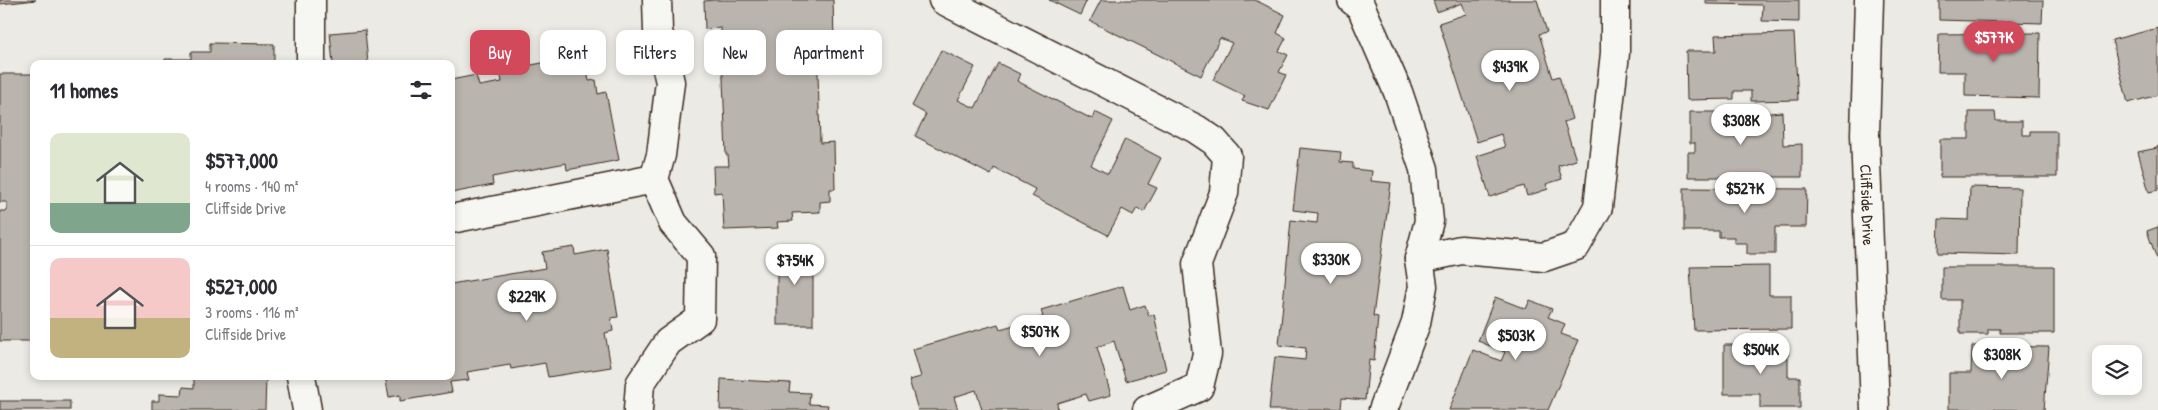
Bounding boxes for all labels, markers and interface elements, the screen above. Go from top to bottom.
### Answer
pin: $577K [1959,20,2029,63]
text: $577K [1974,26,2014,48]
chip: Buy [470,30,530,75]
chip: Rent [540,30,606,75]
chip: Filters [616,30,694,75]
chip: New [704,30,766,75]
chip: Apartment [776,30,882,75]
pin: $439K [1475,49,1545,92]
text: $439K [1492,55,1528,77]
text: 11 homes [50,76,118,105]
icon: filters [407,76,435,104]
pin: $308K [1706,104,1776,146]
text: $308K [1722,109,1760,131]
text: $577,000 [205,146,278,175]
icon: home [90,153,150,213]
street label: Cliffside Drive [1855,164,1880,247]
pin: $527K [1710,172,1780,214]
text: 4 rooms · 140 m² [205,175,299,197]
text: $527K [1726,177,1764,199]
text: Cliffside Drive [205,197,286,219]
pin: $330K [1296,242,1366,285]
pin: $754K [760,244,830,286]
text: $330K [1312,248,1350,270]
text: $754K [776,249,814,271]
text: $527,000 [205,272,277,301]
icon: home [90,278,150,338]
pin: $229K [492,280,562,322]
text: $229K [508,285,546,307]
text: 3 rooms · 116 m² [205,301,299,323]
pin: $507K [1005,314,1075,357]
pin: $503K [1481,318,1551,361]
text: $507K [1021,320,1059,342]
text: Cliffside Drive [205,323,286,345]
text: $503K [1497,324,1535,346]
pin: $504K [1726,332,1796,375]
text: $504K [1743,338,1779,360]
pin: $308K [1967,338,2037,380]
text: $308K [1983,343,2021,365]
map controls [2092,345,2142,395]
button: layers [2092,345,2142,395]

